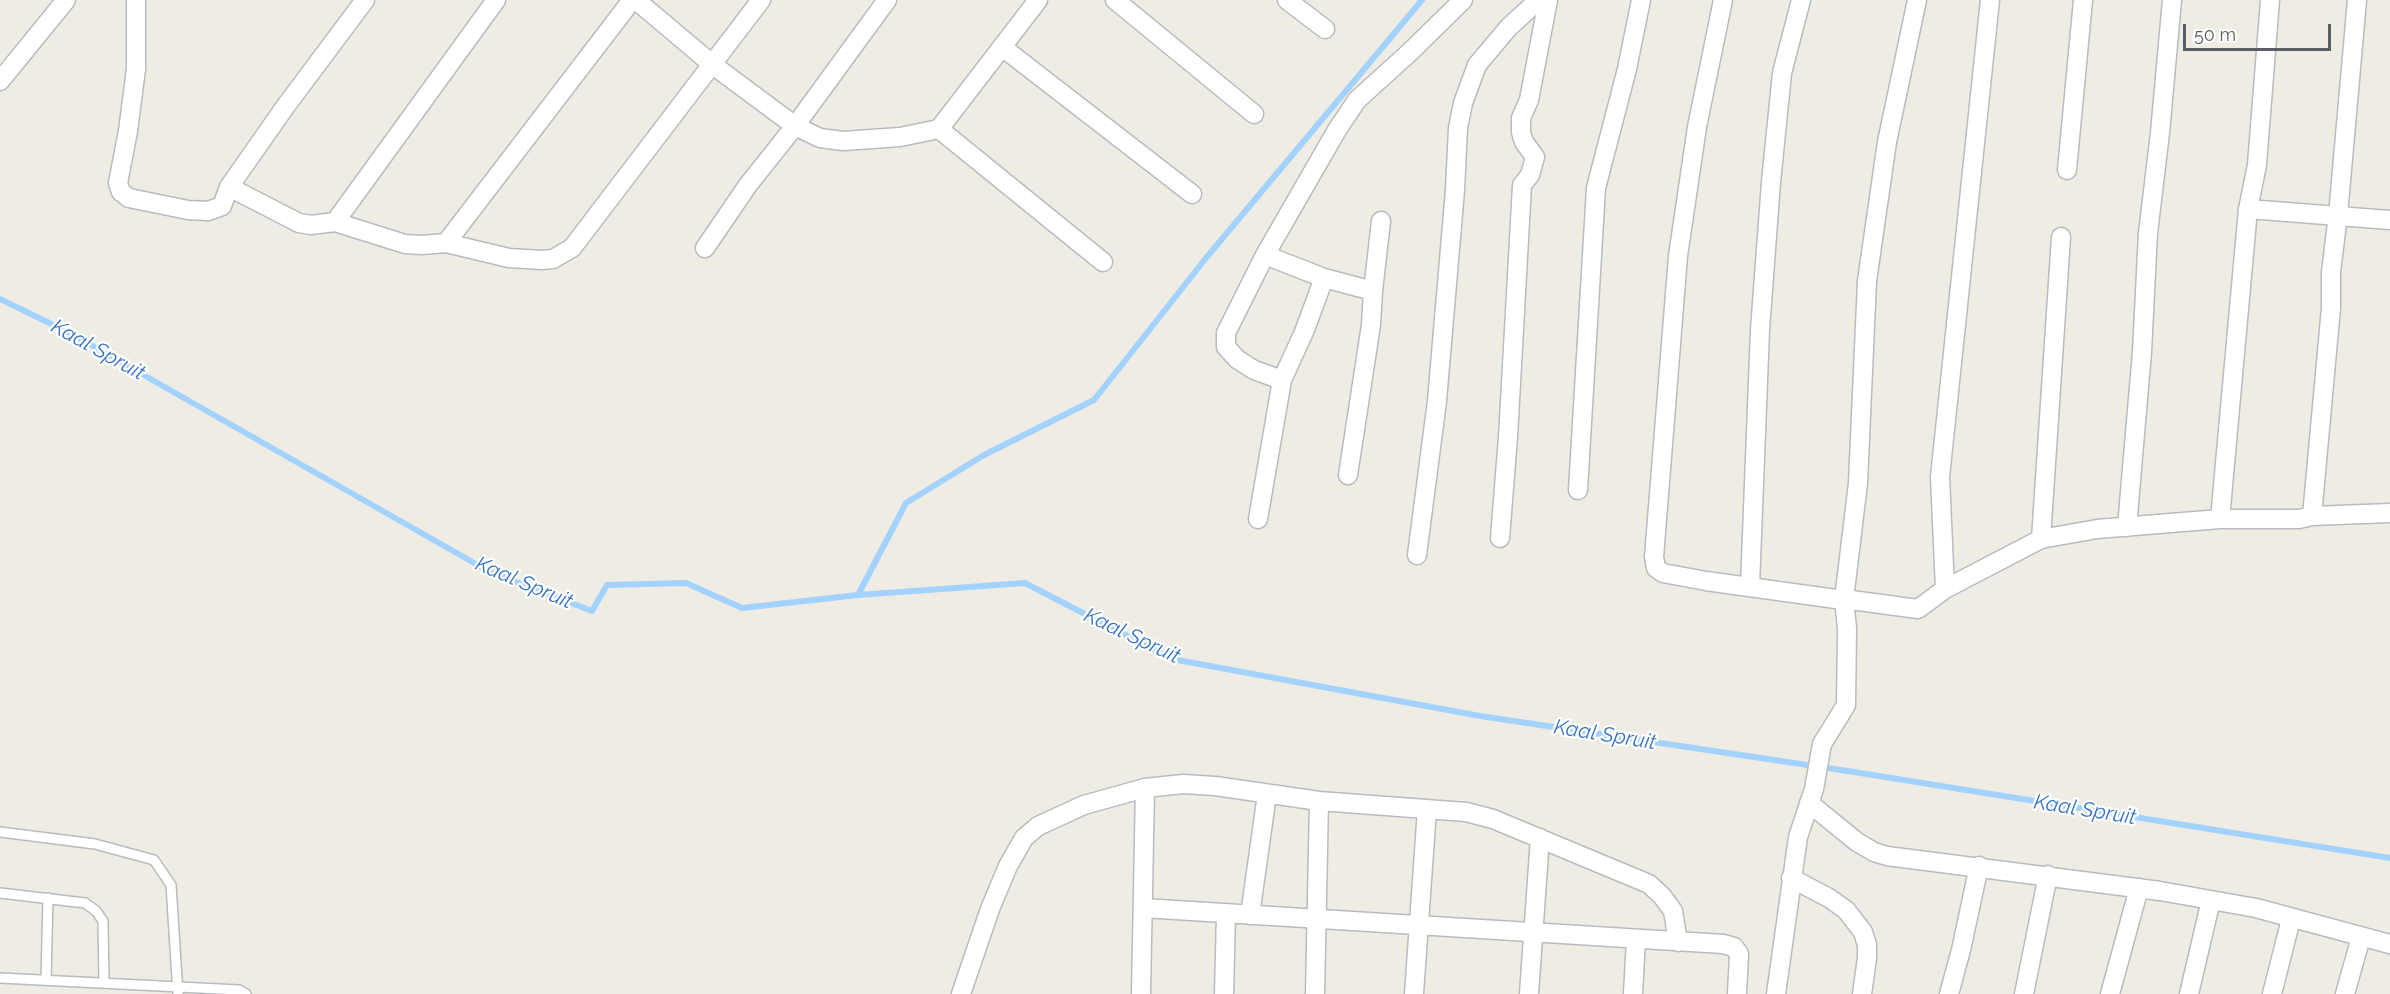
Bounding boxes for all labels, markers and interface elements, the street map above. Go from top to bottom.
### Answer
scale bar [2186,12,2334,50]
text: 50 m [2194,24,2236,45]
water label: Kaal Spruit [47,314,149,386]
water label: Kaal Spruit [472,551,576,615]
water label: Kaal Spruit [1080,603,1184,669]
water label: Kaal Spruit [1552,714,1658,756]
water label: Kaal Spruit [2032,789,2138,831]

